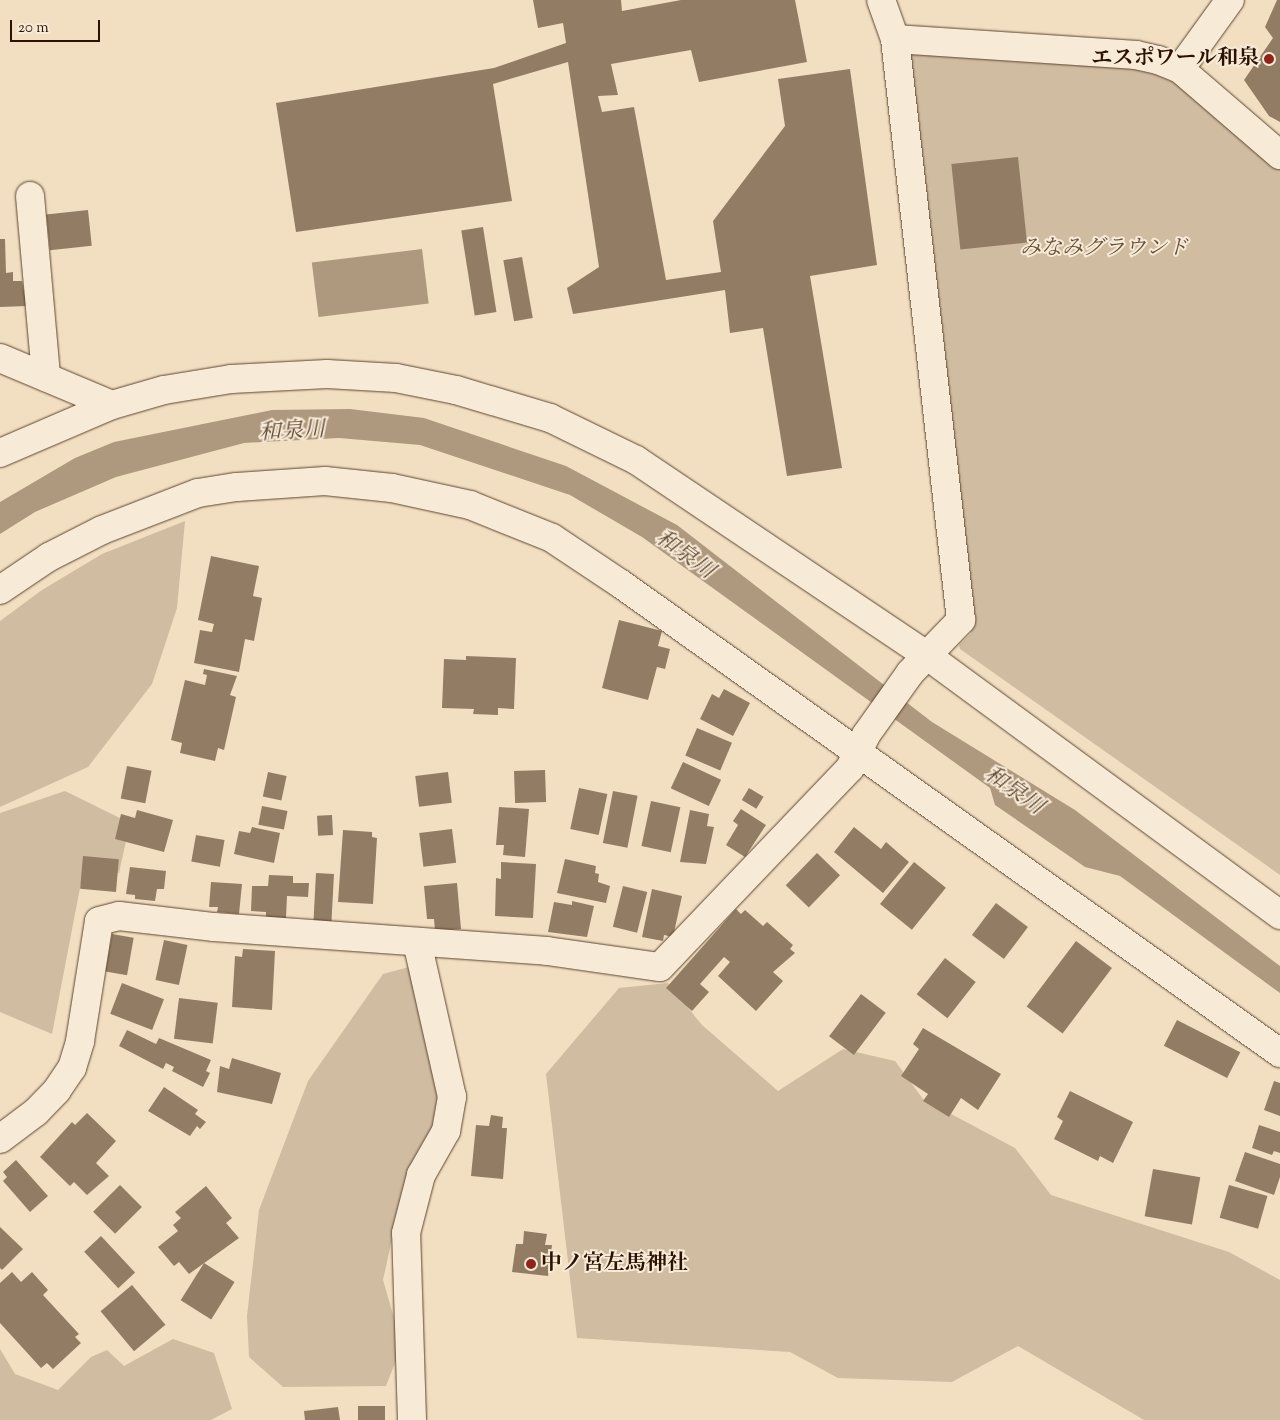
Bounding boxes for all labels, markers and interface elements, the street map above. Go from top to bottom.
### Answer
scale bar [12,10,102,42]
text: 20 m [18,18,49,39]
place label: エスポワール和泉 [1091,46,1259,72]
marker: エスポワール和泉 [1263,53,1275,65]
park label: みなみグラウンド [1020,236,1188,262]
water label: 和泉川 [258,418,326,448]
water label: 和泉川 [650,526,718,586]
water label: 和泉川 [978,762,1048,822]
place label: 中ノ宮左馬神社 [541,1251,688,1277]
marker: 中ノ宮左馬神社 [525,1258,537,1270]

